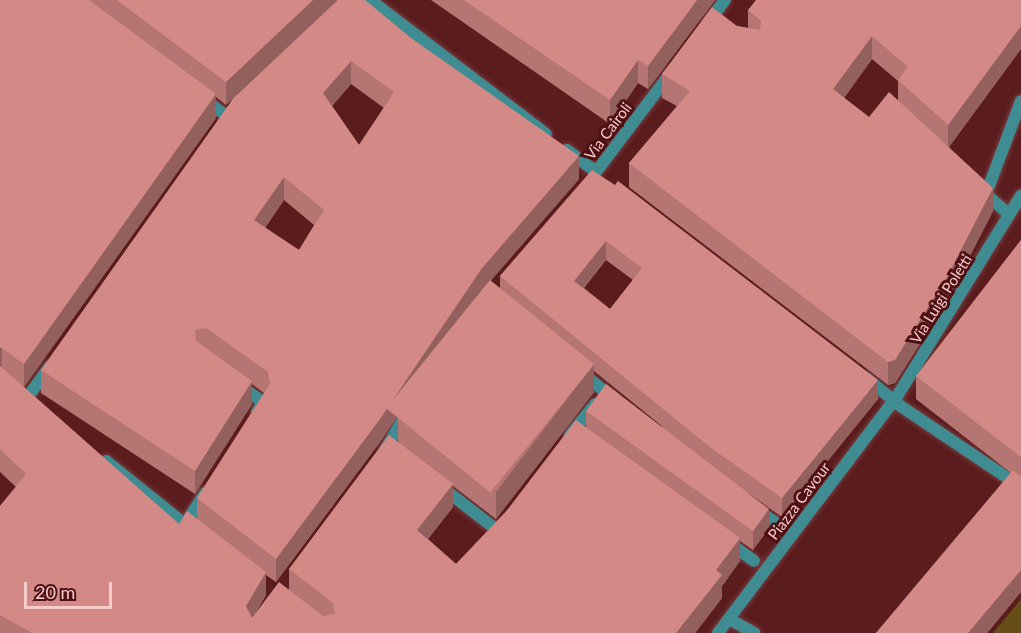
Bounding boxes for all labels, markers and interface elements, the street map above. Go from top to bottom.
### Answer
street label: Via Cairoli [581,99,635,163]
street label: Via Luigi Poletti [906,251,976,347]
street label: Piazza Cavour [764,459,834,543]
scale bar [27,570,116,608]
text: 20 m [35,581,75,603]

